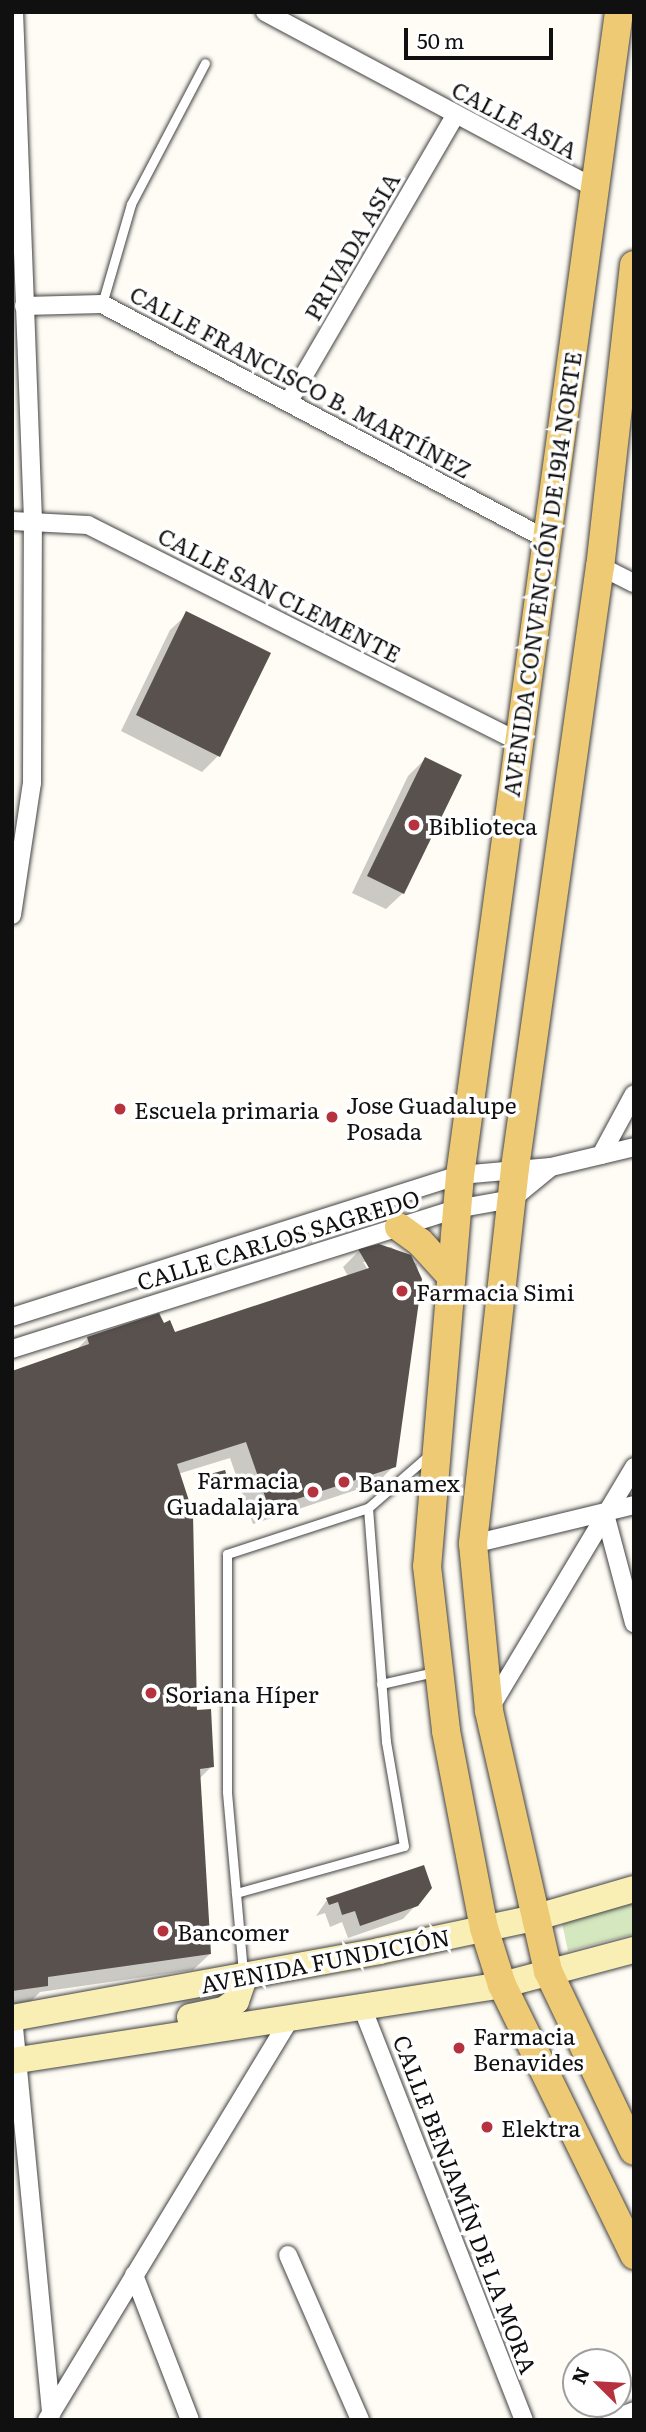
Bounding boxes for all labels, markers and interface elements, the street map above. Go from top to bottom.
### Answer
scale bar [408,14,557,58]
text: 50 m [417,24,464,55]
street label: CALLE ASIA [448,74,582,164]
street label: PRIVADA ASIA [298,167,404,325]
street label: CALLE FRANCISCO B. MARTÍNEZ [126,279,476,483]
street label: AVENIDA CONVENCIÓN DE 1914 NORTE [496,350,586,798]
street label: CALLE SAN CLEMENTE [154,521,406,667]
place label: Biblioteca [428,811,537,839]
marker: Biblioteca [406,817,422,833]
place label: Jose Guadalupe Posada [346,1090,517,1144]
place label: Escuela primaria [134,1095,319,1123]
marker: Escuela primaria [112,1101,128,1117]
marker: Jose Guadalupe Posada [324,1109,340,1125]
street label: CALLE CARLOS SAGREDO [133,1183,423,1295]
place label: Farmacia Simi [416,1277,574,1305]
marker: Farmacia Simi [394,1283,410,1299]
place label: Farmacia Guadalajara [166,1465,299,1519]
place label: Banamex [358,1468,460,1496]
marker: Banamex [336,1474,352,1490]
marker: Farmacia Guadalajara [305,1484,321,1500]
place label: Soriana Híper [165,1679,319,1707]
marker: Soriana Híper [143,1685,159,1701]
place label: Bancomer [177,1917,289,1945]
street label: AVENIDA FUNDICIÓN [198,1922,452,1998]
marker: Bancomer [155,1923,171,1939]
place label: Farmacia Benavides [473,2021,584,2075]
street label: CALLE BENJAMÍN DE LA MORA [389,2031,543,2377]
marker: Farmacia Benavides [451,2040,467,2056]
place label: Elektra [501,2113,581,2141]
marker: Elektra [479,2119,495,2135]
north arrow [562,2348,632,2418]
text: N [564,2362,596,2388]

